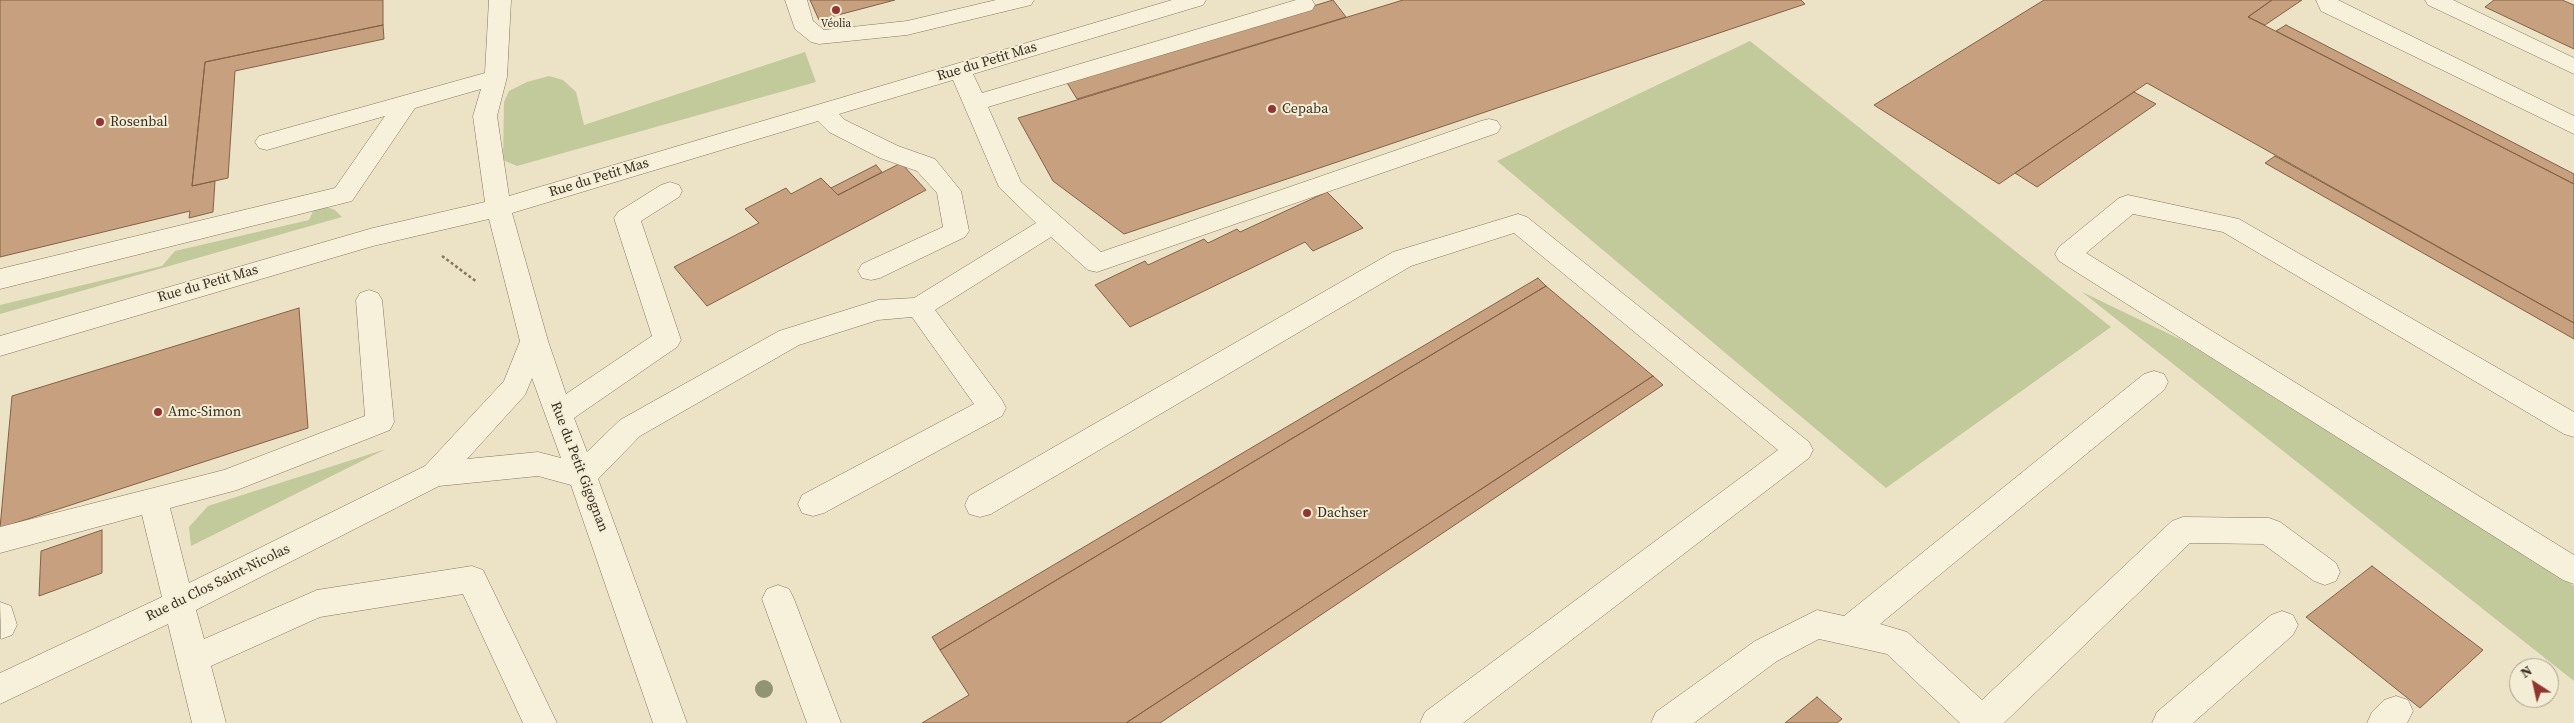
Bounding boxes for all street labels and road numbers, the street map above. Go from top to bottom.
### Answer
street label: Rue du Petit Mas [935,39,1039,85]
street label: Rue du Petit Mas [547,155,651,201]
street label: Rue du Petit Mas [156,262,260,306]
street label: Rue du Petit Gigognan [546,400,612,534]
street label: Rue du Clos Saint-Nicolas [143,541,293,625]

